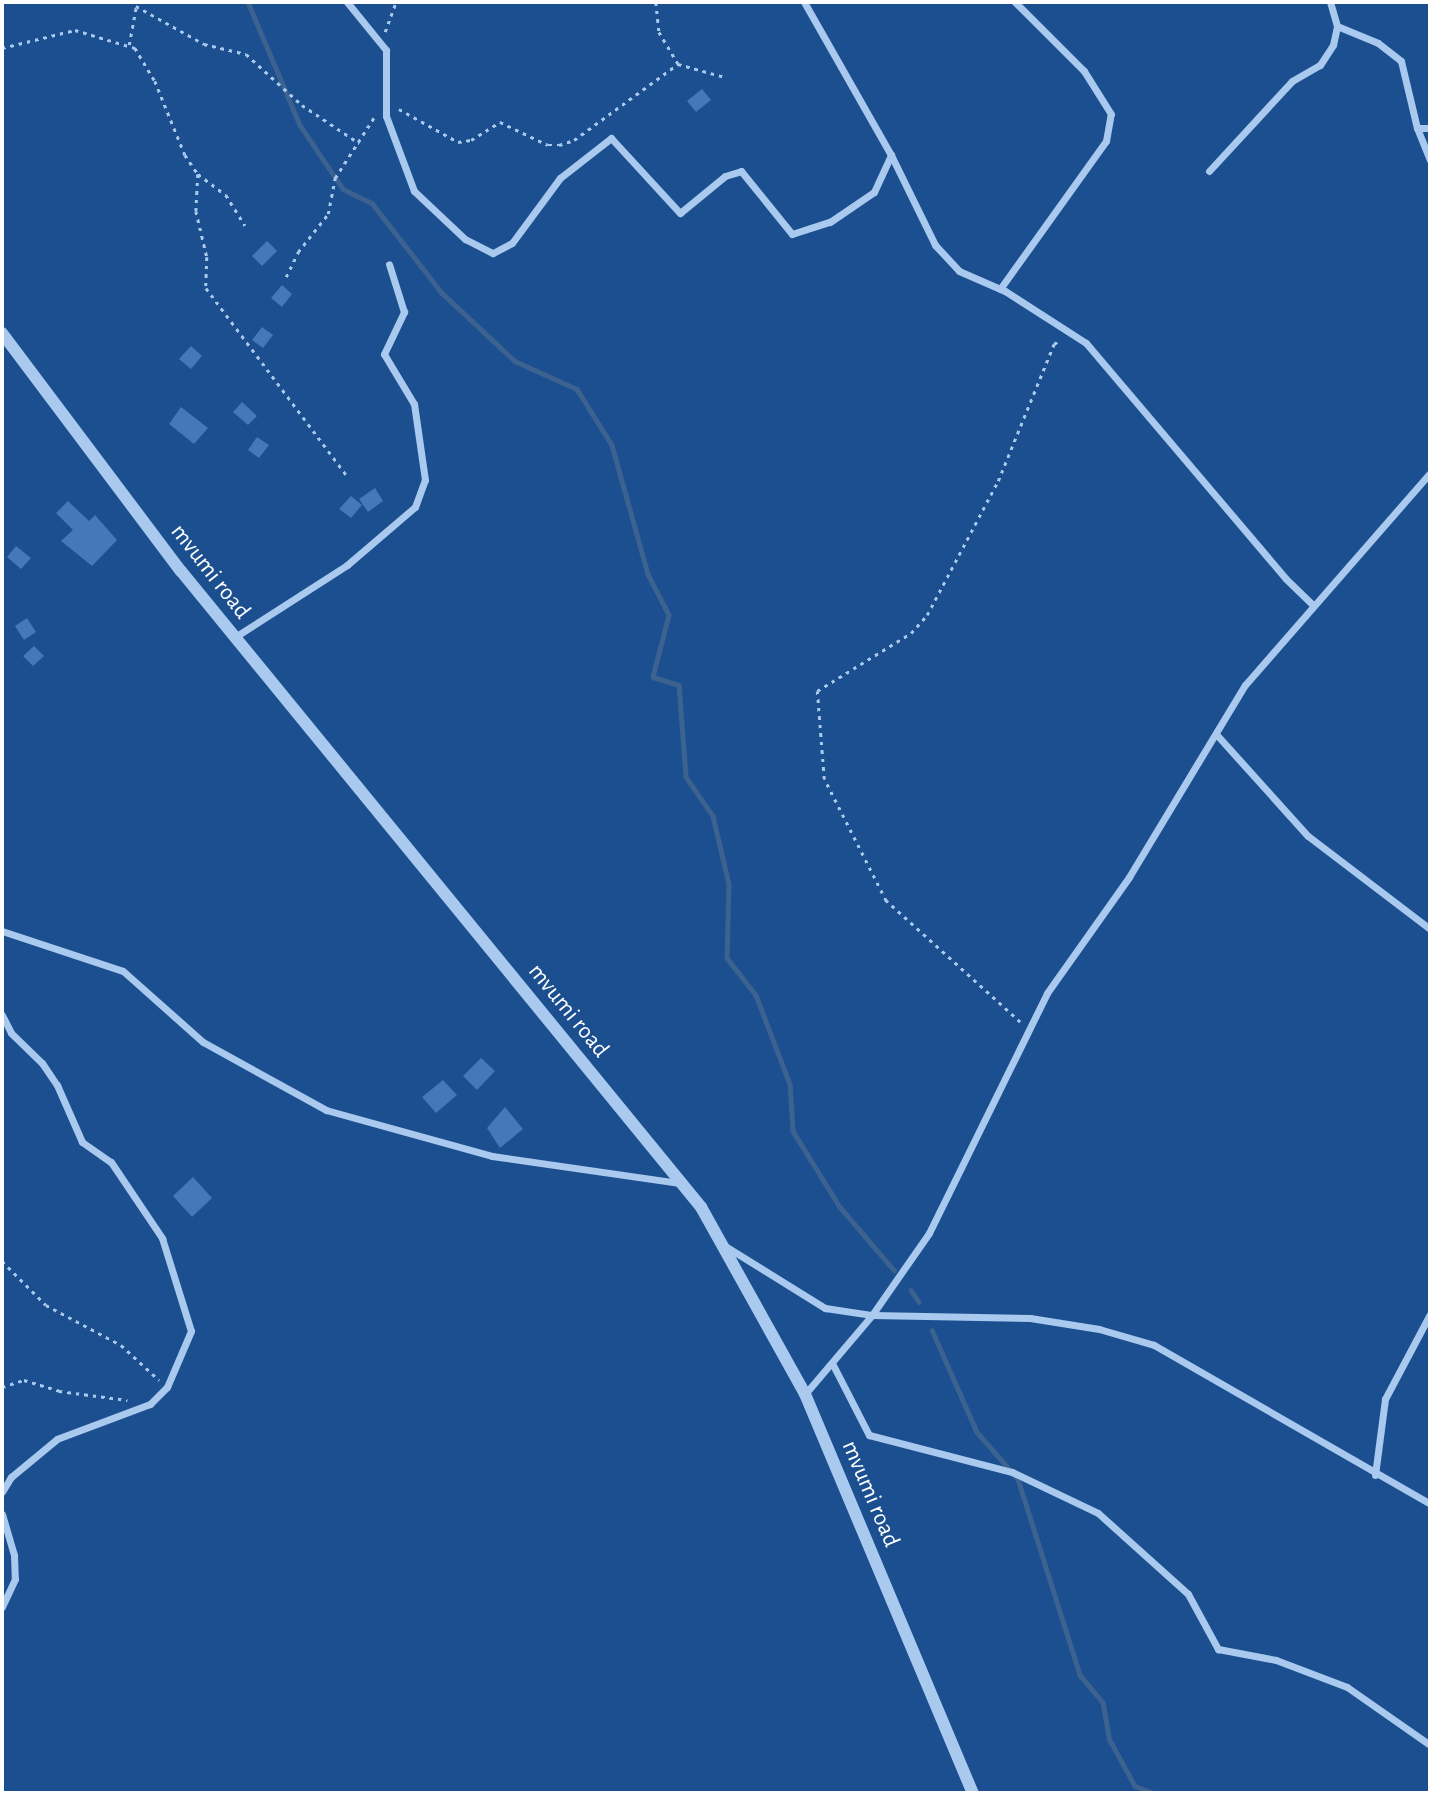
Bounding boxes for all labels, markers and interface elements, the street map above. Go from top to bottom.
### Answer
street label: mvumi road [164,519,256,625]
street label: mvumi road [521,958,615,1064]
street label: mvumi road [835,1436,905,1552]

